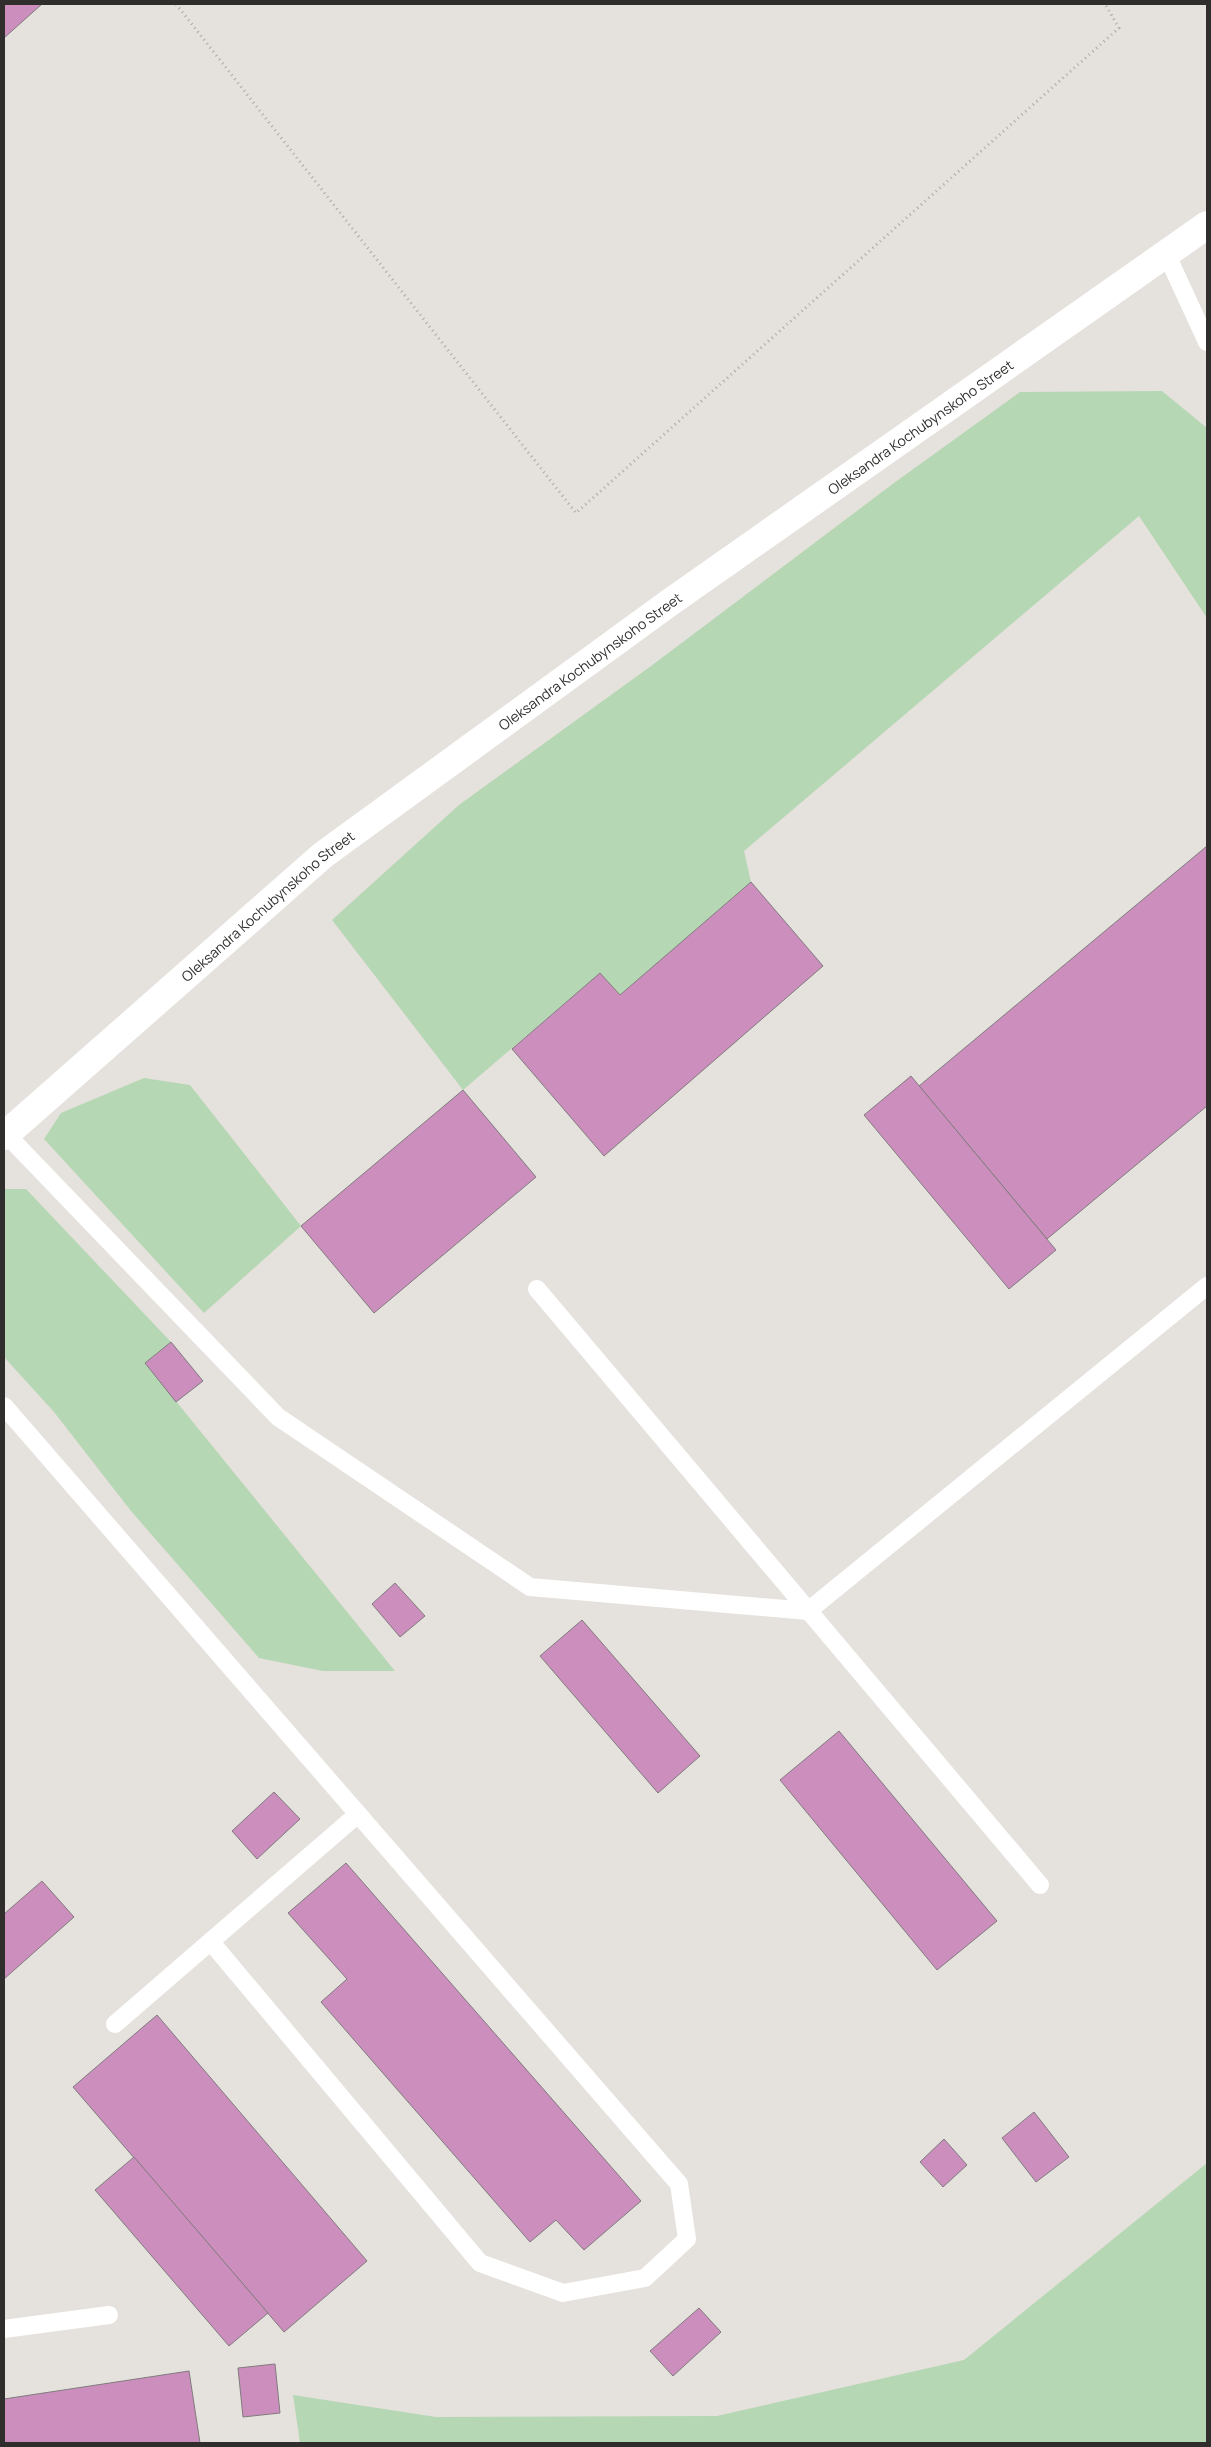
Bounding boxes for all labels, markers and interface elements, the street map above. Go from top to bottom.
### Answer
street label: Oleksandra Kochubynskoho Street [824,355,1017,498]
street label: Oleksandra Kochubynskoho Street [494,587,686,734]
street label: Oleksandra Kochubynskoho Street [177,826,358,985]

